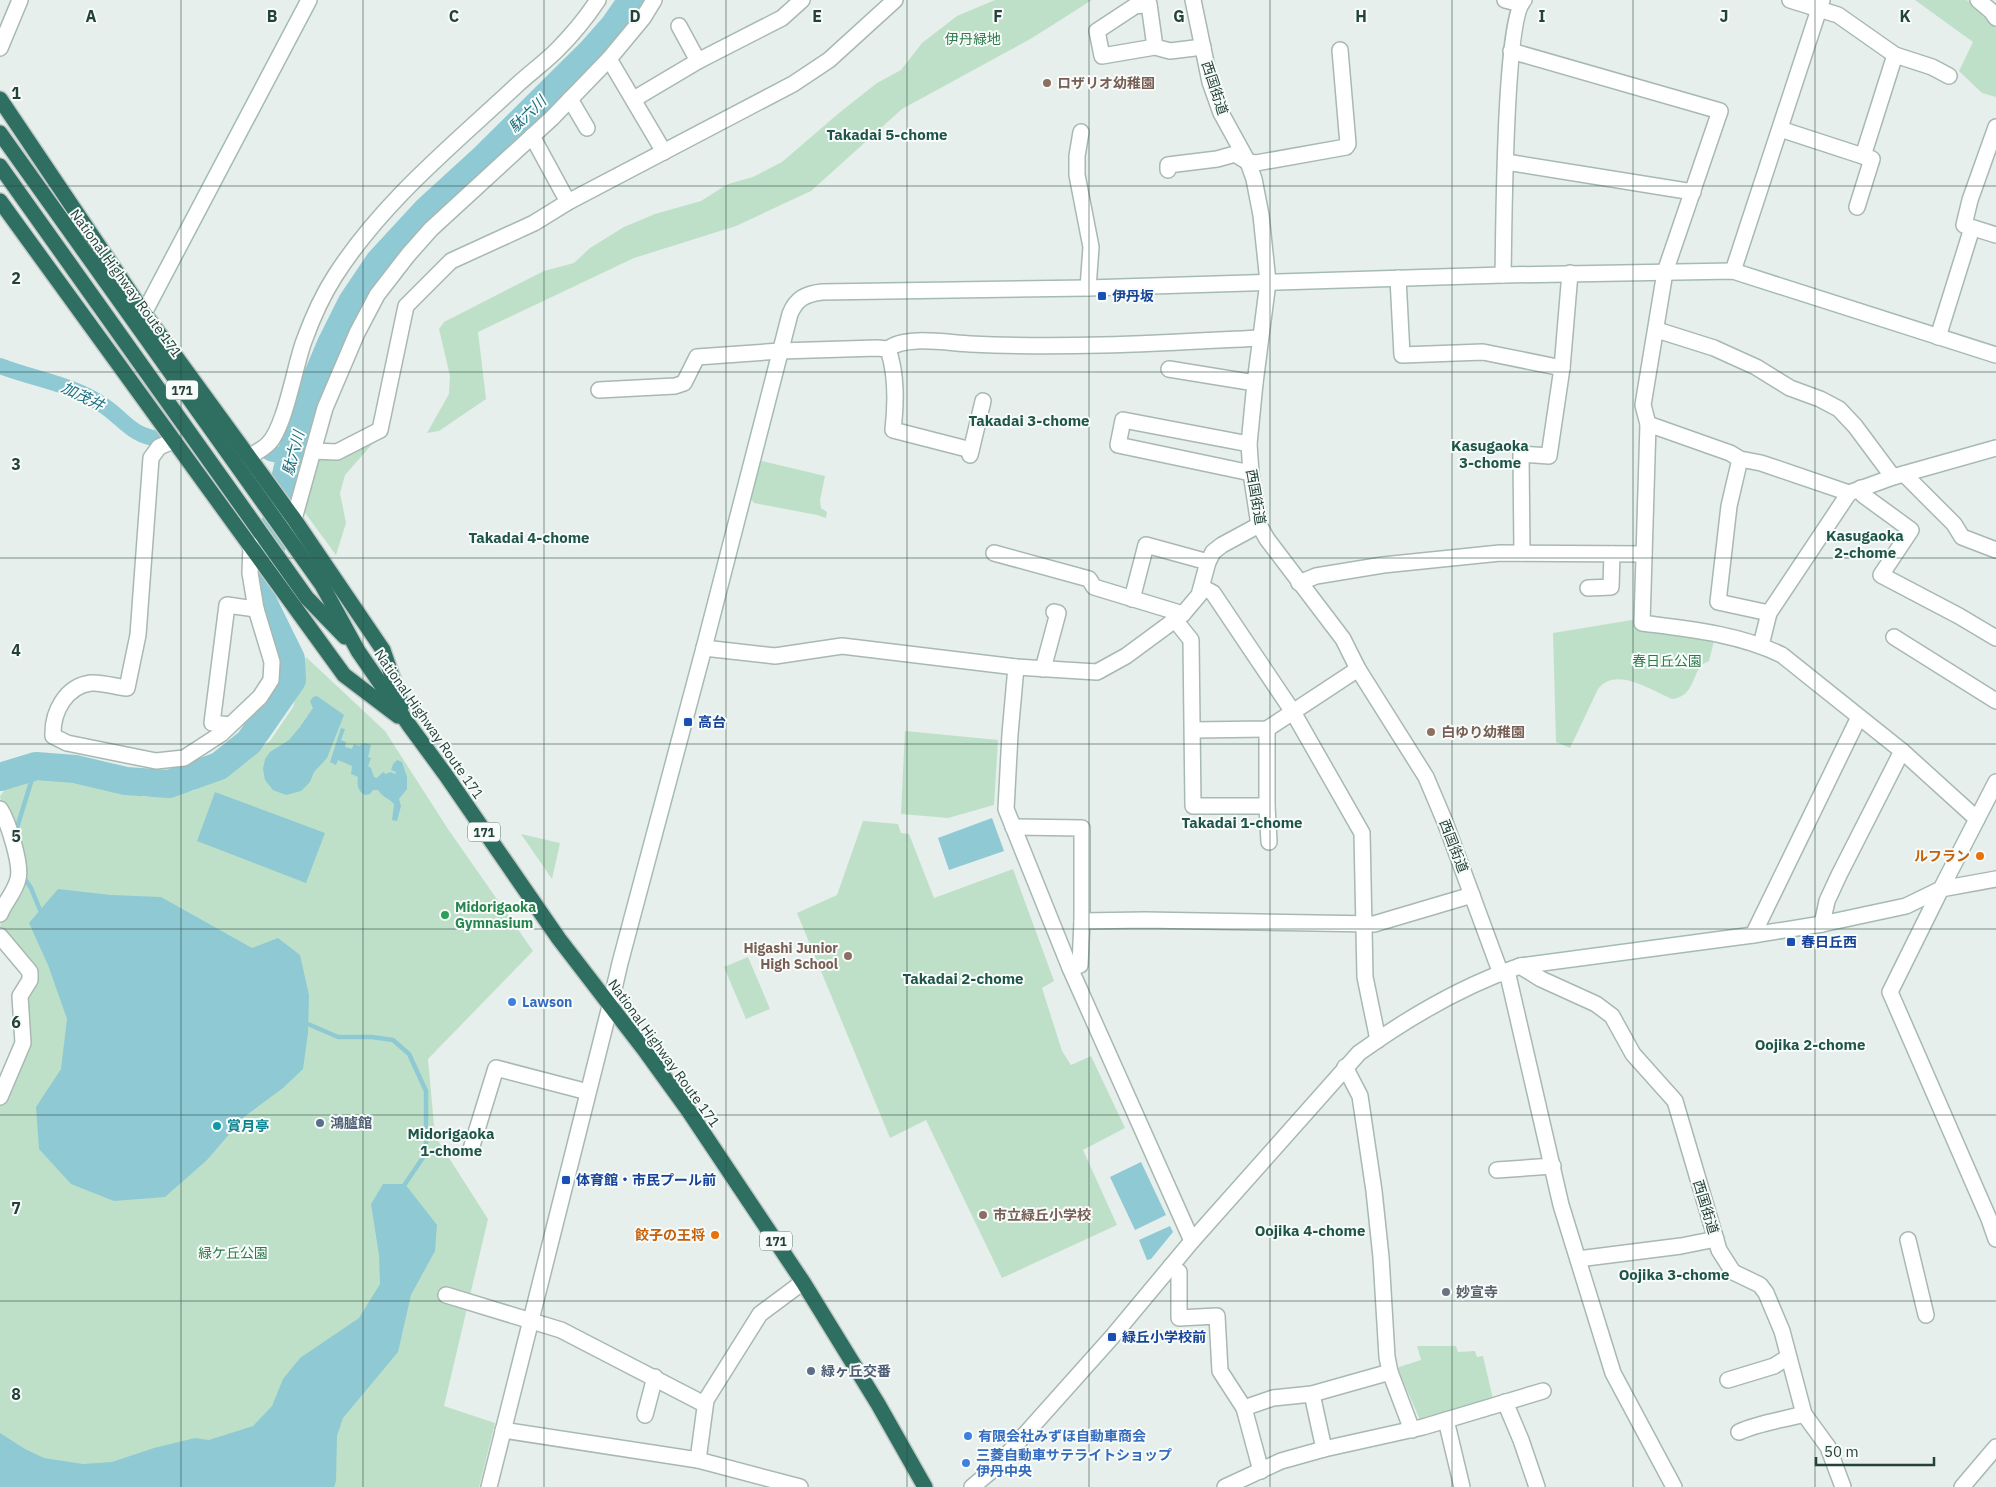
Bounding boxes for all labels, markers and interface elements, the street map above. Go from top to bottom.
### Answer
text: A [86,6,97,26]
text: B [267,6,278,26]
text: C [449,6,459,26]
text: D [629,6,641,26]
text: E [812,6,822,26]
text: F [993,6,1003,26]
text: G [1173,6,1185,26]
text: H [1355,6,1367,26]
text: I [1539,6,1546,26]
text: J [1720,6,1728,26]
text: K [1899,6,1911,26]
park label: 伊丹緑地 [945,30,1001,48]
street label: 西国街道 [1198,59,1232,117]
place label: ロザリオ幼稚園 [1057,74,1155,92]
marker: ロザリオ幼稚園 [1041,77,1053,89]
text: 1 [11,83,21,103]
water label: 駄六川 [504,90,551,136]
district label: Takadai 5-chome [826,125,948,144]
street label: National Highway Route 171 [66,205,186,361]
text: 2 [11,268,21,288]
place label: 伊丹坂 [1112,287,1154,305]
marker: 伊丹坂 [1096,290,1108,302]
water label: 加茂井 [59,378,109,415]
road number: 171 [166,380,198,400]
district label: Takadai 3-chome [968,411,1090,430]
water label: 駄六川 [278,427,309,477]
district label: Kasugaoka 3-chome [1451,436,1529,472]
text: 3 [11,454,21,474]
street label: 西国街道 [1242,468,1270,526]
district label: Kasugaoka 2-chome [1826,526,1904,562]
district label: Takadai 4-chome [468,528,590,547]
text: 4 [11,640,21,660]
street label: National Highway Route 171 [370,646,488,802]
park label: 春日丘公園 [1632,652,1702,670]
place label: 高台 [698,713,726,731]
marker: 高台 [682,716,694,728]
place label: 白ゆり幼稚園 [1441,723,1525,741]
marker: 白ゆり幼稚園 [1425,726,1437,738]
district label: Takadai 1-chome [1181,813,1303,832]
street label: 西国街道 [1436,817,1472,875]
road number: 171 [468,822,500,842]
text: 5 [11,826,21,846]
place label: ルフラン [1914,847,1970,865]
marker: ルフラン [1974,850,1986,862]
place label: Midorigaoka Gymnasium [455,898,536,932]
marker: Midorigaoka Gymnasium [439,909,451,921]
place label: 春日丘西 [1801,933,1857,951]
marker: 春日丘西 [1785,936,1797,948]
place label: Higashi Junior High School [743,939,838,973]
marker: Higashi Junior High School [842,950,854,962]
district label: Takadai 2-chome [902,969,1024,988]
street label: National Highway Route 171 [604,975,724,1131]
place label: Lawson [522,993,572,1011]
marker: Lawson [506,996,518,1008]
text: 6 [11,1012,21,1032]
district label: Oojika 2-chome [1755,1035,1865,1054]
place label: 鴻臚館 [330,1114,372,1132]
place label: 賞月亭 [227,1117,269,1135]
marker: 鴻臚館 [314,1117,326,1129]
marker: 賞月亭 [211,1120,223,1132]
district label: Midorigaoka 1-chome [408,1124,495,1160]
place label: 体育館・市民プール前 [576,1171,716,1189]
marker: 体育館・市民プール前 [560,1174,572,1186]
street label: 西国街道 [1689,1178,1723,1236]
text: 7 [11,1198,21,1218]
place label: 市立緑丘小学校 [993,1206,1091,1224]
marker: 市立緑丘小学校 [977,1209,989,1221]
district label: Oojika 4-chome [1255,1221,1365,1240]
place label: 餃子の王将 [635,1226,705,1244]
marker: 餃子の王将 [709,1229,721,1241]
road number: 171 [760,1232,792,1250]
park label: 緑ケ丘公園 [198,1244,268,1262]
district label: Oojika 3-chome [1619,1265,1729,1284]
place label: 妙宣寺 [1456,1283,1498,1301]
marker: 妙宣寺 [1440,1286,1452,1298]
place label: 緑丘小学校前 [1122,1328,1206,1346]
marker: 緑丘小学校前 [1106,1331,1118,1343]
place label: 緑ヶ丘交番 [821,1362,891,1380]
marker: 緑ヶ丘交番 [805,1365,817,1377]
text: 8 [11,1384,21,1404]
place label: 有限会社みずほ自動車商会 [978,1427,1146,1445]
marker: 有限会社みずほ自動車商会 [962,1430,974,1442]
scale bar [1816,1434,1934,1466]
text: 50 m [1824,1442,1859,1461]
place label: 三菱自動車サテライトショップ 伊丹中央 [976,1446,1172,1480]
marker: 三菱自動車サテライトショップ 伊丹中央 [960,1457,972,1469]

